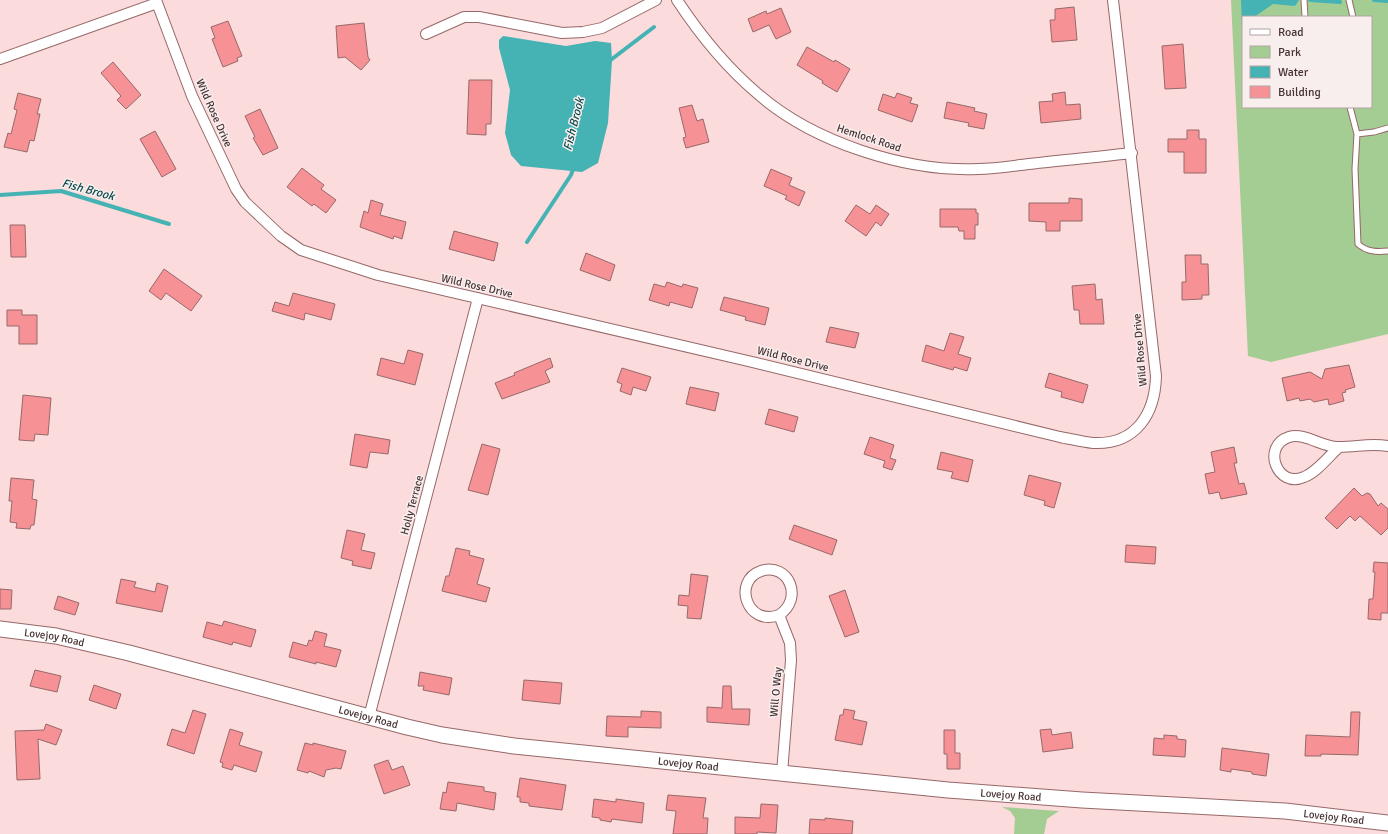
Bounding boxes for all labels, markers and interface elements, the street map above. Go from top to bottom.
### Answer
legend [1242,16,1372,108]
text: Road [1278,25,1304,40]
text: Park [1278,45,1301,60]
text: Water [1278,65,1309,80]
street label: Wild Rose Drive [193,77,235,149]
text: Building [1278,85,1321,100]
water label: Fish Brook [560,95,588,152]
street label: Hemlock Road [835,121,903,155]
water label: Fish Brook [60,176,117,204]
street label: Wild Rose Drive [440,271,514,301]
street label: Wild Rose Drive [1130,313,1150,387]
street label: Wild Rose Drive [756,344,830,374]
street label: Holly Terrace [398,474,426,536]
street label: Lovejoy Road [23,626,86,649]
street label: Will O Way [767,666,785,718]
street label: Lovejoy Road [337,703,400,731]
street label: Lovejoy Road [657,754,720,773]
street label: Lovejoy Road [980,786,1042,803]
street label: Lovejoy Road [1303,807,1365,827]

